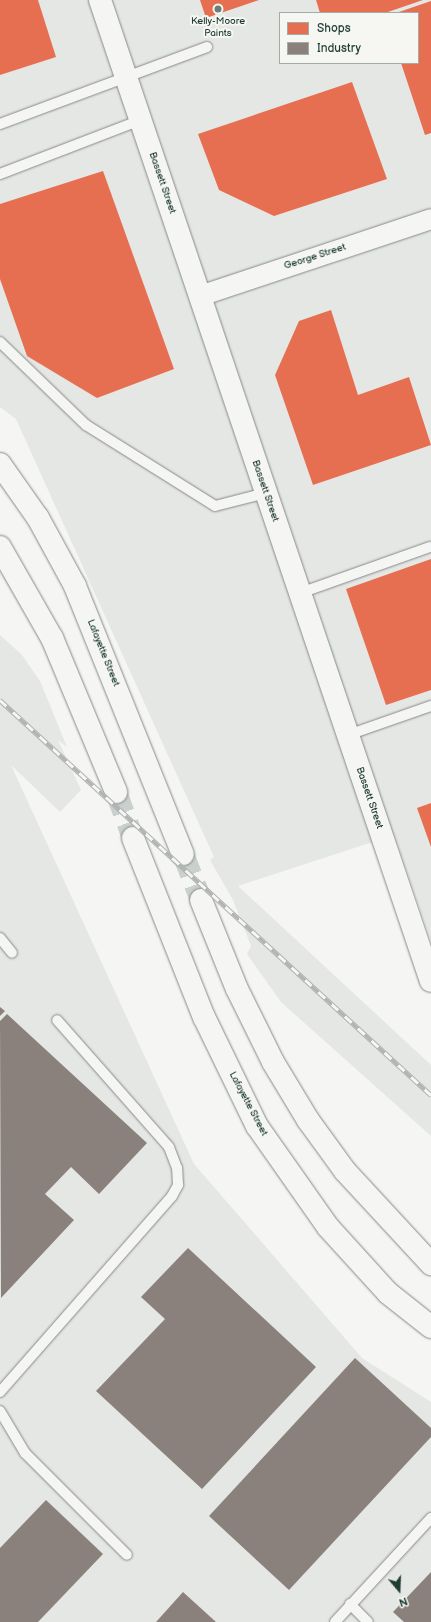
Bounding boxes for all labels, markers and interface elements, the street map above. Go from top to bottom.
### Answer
marker: Kelly-Moore Paints [213,4,223,14]
legend [279,12,419,64]
place label: Kelly-Moore Paints [191,15,245,38]
text: Shops [317,21,351,36]
text: Industry [317,41,361,56]
street label: Bassett Street [146,150,178,216]
street label: George Street [283,241,347,273]
street label: Bassett Street [249,458,281,524]
street label: Lafayette Street [84,618,122,688]
street label: Bassett Street [353,765,385,831]
street label: Lafayette Street [226,1070,270,1138]
north arrow [379,1570,419,1610]
text: N [397,1594,409,1609]

